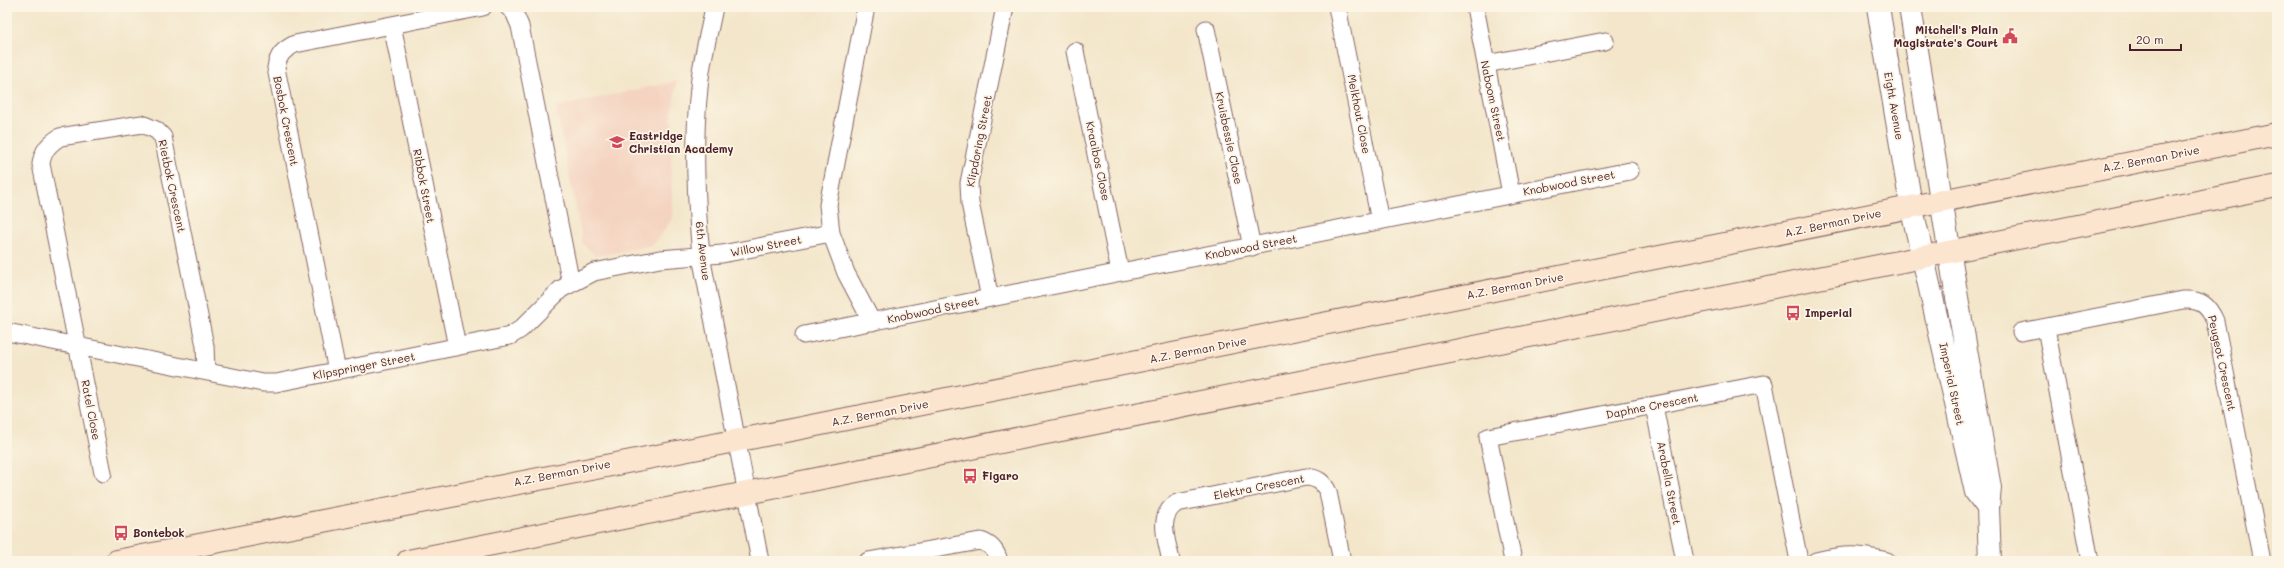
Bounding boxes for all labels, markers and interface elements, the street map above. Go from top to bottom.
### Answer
place label: Mitchell's Plain Magistrate's Court [1894,22,1998,50]
scale bar [2130,26,2181,52]
public building icon: Mitchell's Plain Magistrate's Court [2001,27,2019,45]
text: 20 m [2136,31,2164,47]
street label: Naboom Street [1478,59,1509,143]
street label: Eight Avenue [1881,71,1908,141]
street label: Melkhout Close [1344,73,1375,155]
street label: Bosbok Crescent [270,75,303,167]
street label: Kruisbessie Close [1212,90,1247,186]
street label: Klipdoring Street [962,94,995,188]
street label: Kraaibos Close [1083,120,1114,202]
place label: Eastridge Christian Academy [629,128,733,156]
school or university icon: Eastridge Christian Academy [608,133,626,151]
street label: Rietbok Crescent [155,138,190,234]
street label: A.Z. Berman Drive [2101,142,2201,175]
street label: Ribbok Street [410,148,439,224]
street label: Knobwood Street [1522,166,1616,199]
street label: A.Z. Berman Drive [1783,205,1883,240]
street label: 6th Avenue [692,221,715,281]
street label: Knobwood Street [1204,230,1298,263]
street label: Willow Street [729,231,803,260]
street label: A.Z. Berman Drive [1465,269,1565,302]
street label: Knobwood Street [886,292,980,327]
bus stop icon: Imperial [1784,304,1802,322]
place label: Imperial [1805,305,1852,320]
street label: Peugeot Crescent [2205,314,2240,412]
street label: A.Z. Berman Drive [1148,333,1248,366]
street label: Imperial Street [1936,341,1969,427]
street label: Klipspringer Street [311,348,417,383]
street label: Ratel Close [78,378,105,442]
street label: Daphne Crescent [1605,389,1699,422]
street label: A.Z. Berman Drive [830,396,930,429]
street label: Arabella Street [1654,440,1685,526]
street label: A.Z. Berman Drive [512,456,612,489]
bus stop icon: Figaro [961,467,979,485]
place label: Figaro [982,468,1019,483]
street label: Elektra Crescent [1212,470,1306,503]
bus stop icon: Bontebok [112,524,130,542]
place label: Bontebok [133,525,185,540]

